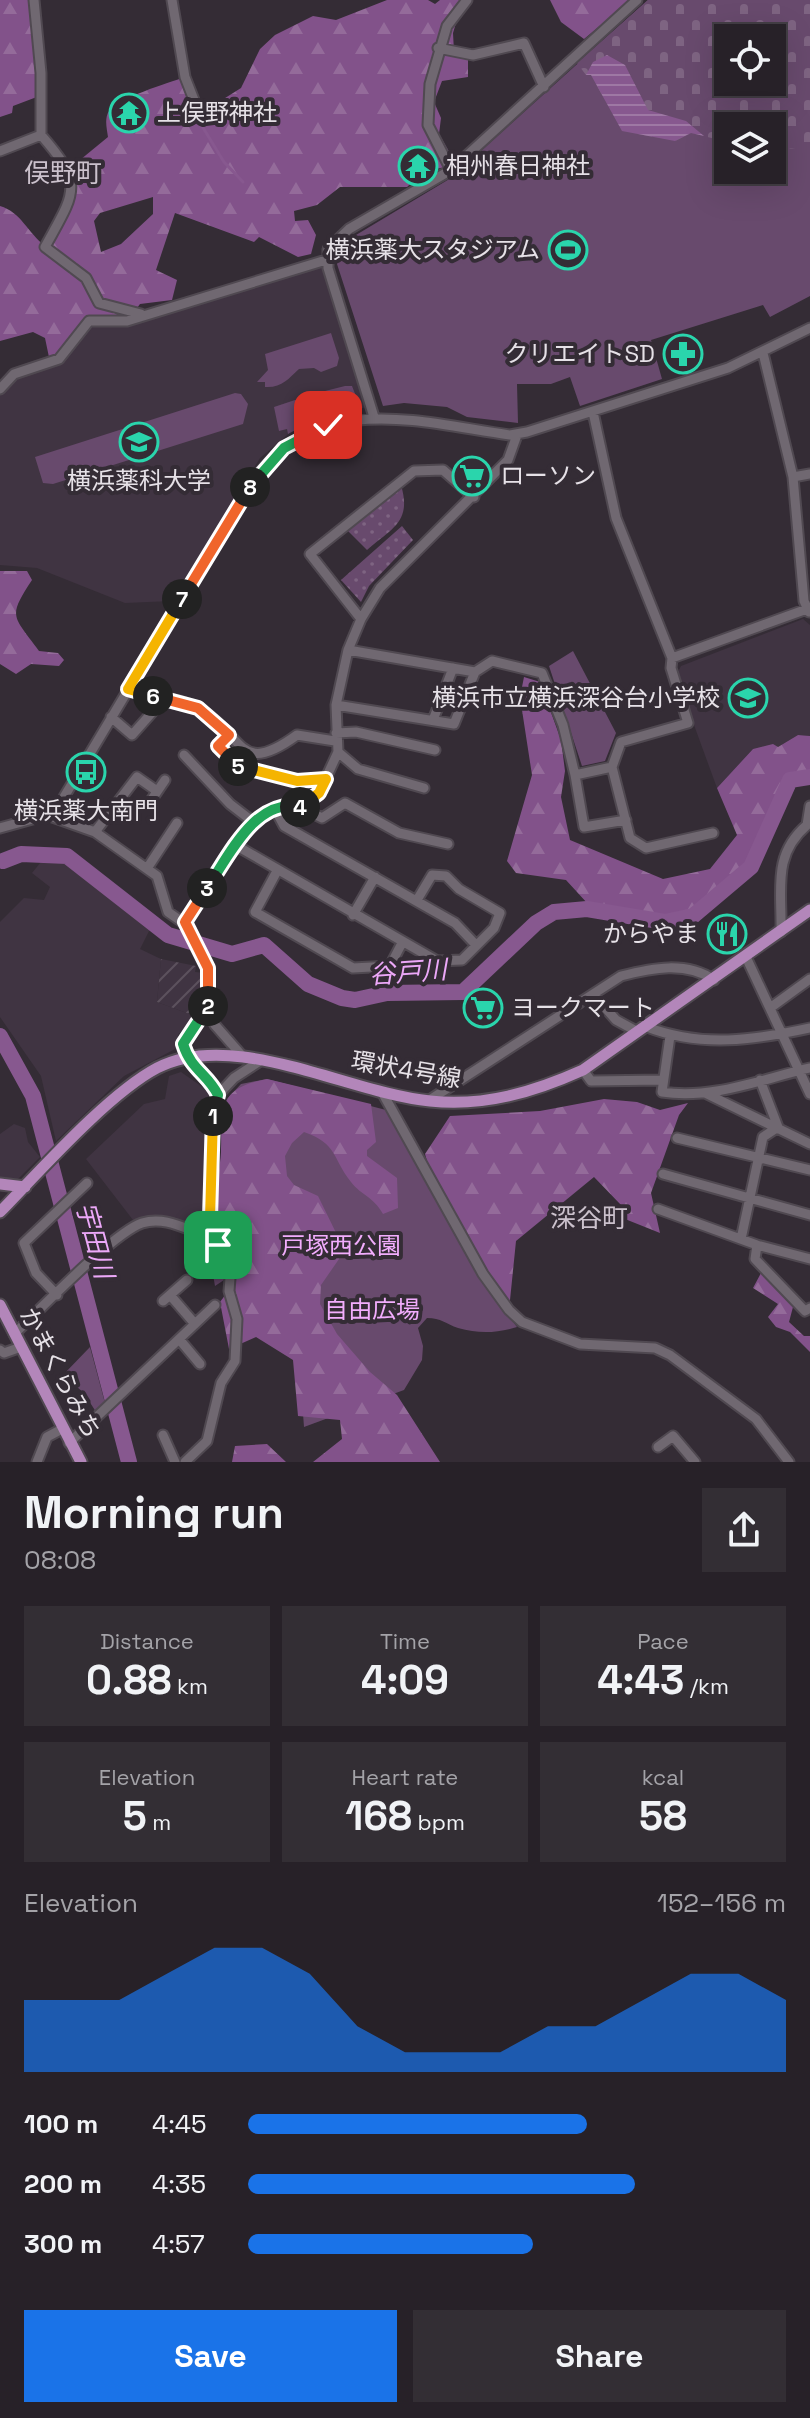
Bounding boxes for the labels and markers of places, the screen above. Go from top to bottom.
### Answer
temple icon: 上俣野神社 [108,92,150,134]
place label: 上俣野神社 [157,97,277,128]
temple icon: 相州春日神社 [397,145,439,187]
place label: 相州春日神社 [446,150,590,181]
sports icon: 横浜薬大スタジアム [547,229,589,271]
place label: 横浜薬大スタジアム [326,234,540,265]
pharmacy icon: クリエイトSD [662,333,704,375]
place label: クリエイトSD [504,338,655,369]
pin [294,391,362,459]
school or university icon: 横浜薬科大学 [118,421,160,463]
supermarket icon: ローソン [451,455,493,497]
place label: ローソン [500,460,596,491]
place label: 横浜薬科大学 [67,465,211,496]
pin: 8 [230,467,270,507]
pin: 7 [162,579,202,619]
pin: 6 [133,676,173,716]
school or university icon: 横浜市立横浜深谷台小学校 [727,677,769,719]
place label: 横浜市立横浜深谷台小学校 [432,682,720,713]
pin: 5 [218,746,258,786]
bus stop icon: 横浜薬大南門 [65,751,107,793]
pin: 4 [280,787,320,827]
place label: 横浜薬大南門 [14,795,158,826]
pin: 3 [187,868,227,908]
restaurant icon: からやま [706,913,748,955]
place label: からやま [603,918,699,949]
pin: 2 [188,986,228,1026]
supermarket icon: ヨークマート [462,987,504,1029]
place label: ヨークマート [511,992,655,1023]
pin: 1 [193,1096,233,1136]
pin [184,1211,252,1279]

